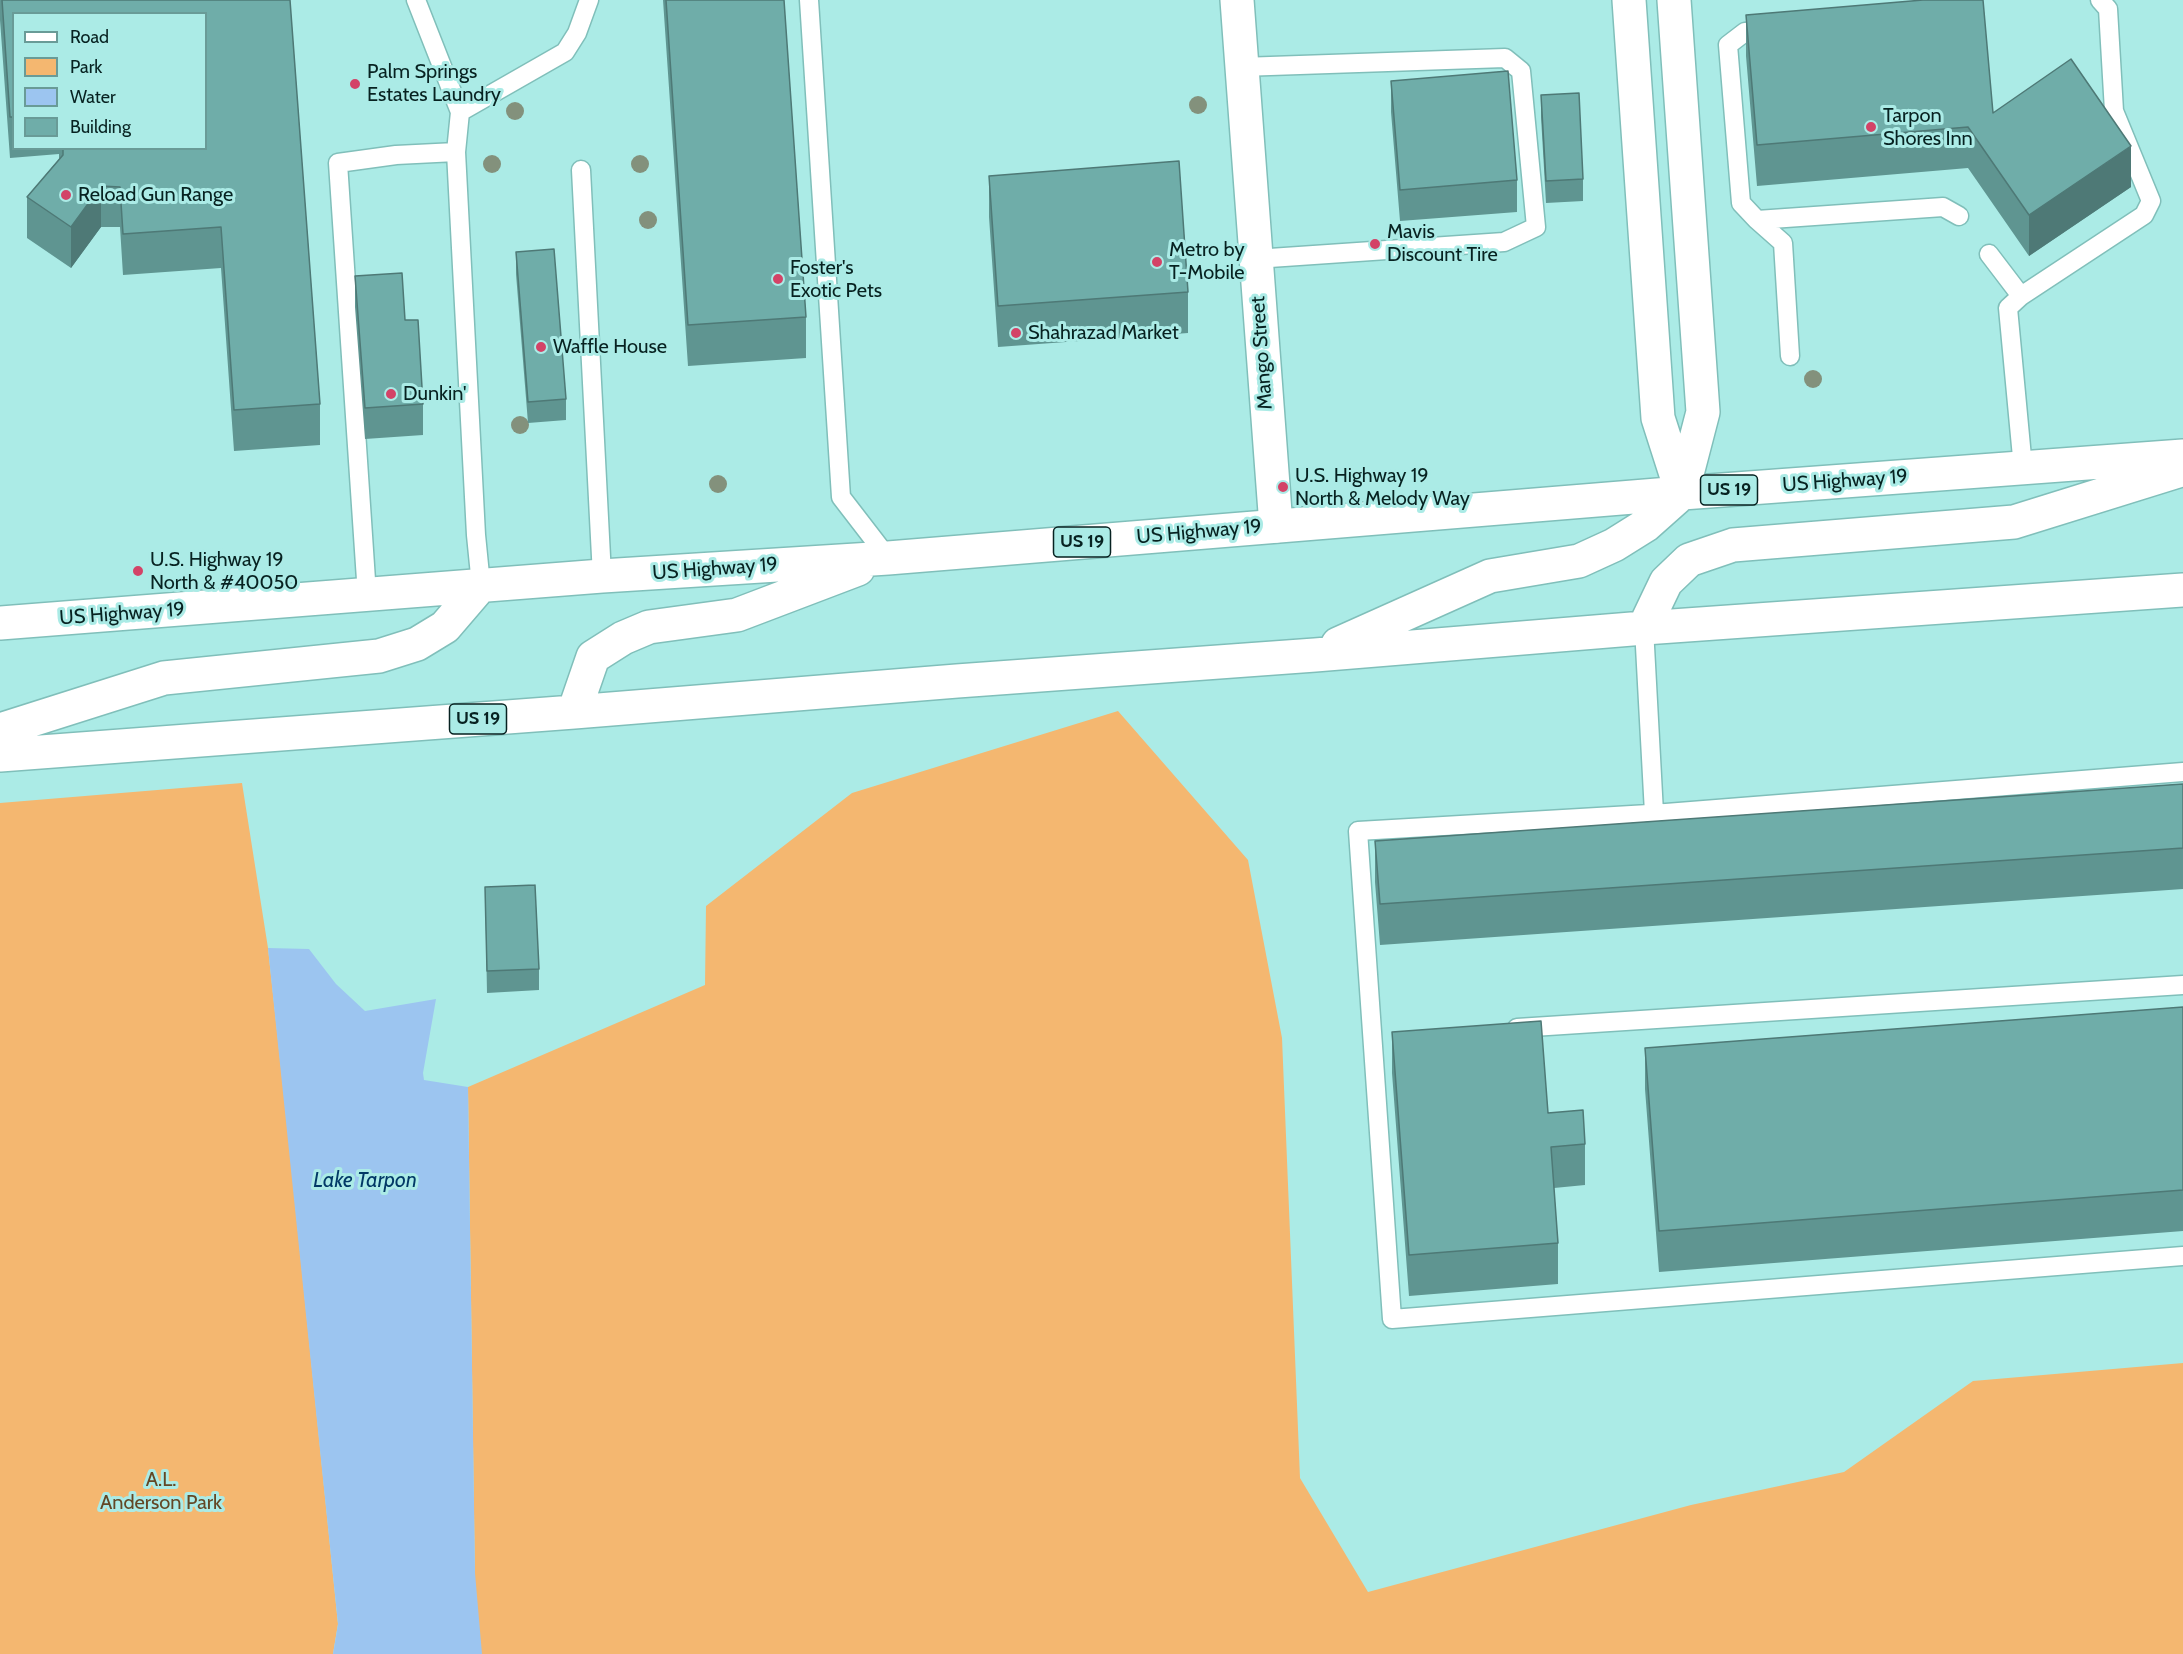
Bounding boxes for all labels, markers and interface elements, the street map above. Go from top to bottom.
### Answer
legend [12,12,207,150]
text: Road [70,26,109,48]
text: Park [70,56,102,78]
place label: Palm Springs Estates Laundry [367,60,501,107]
marker: Palm Springs Estates Laundry [348,77,362,91]
text: Water [70,86,116,108]
place label: Tarpon Shores Inn [1883,104,1973,151]
text: Building [70,116,131,138]
marker: Tarpon Shores Inn [1864,120,1878,134]
place label: Reload Gun Range [78,183,233,207]
marker: Reload Gun Range [59,188,73,202]
place label: Mavis Discount Tire [1387,220,1498,267]
marker: Mavis Discount Tire [1368,237,1382,251]
place label: Metro by T-Mobile [1169,238,1245,285]
marker: Metro by T-Mobile [1150,255,1164,269]
place label: Foster's Exotic Pets [790,256,882,303]
marker: Foster's Exotic Pets [771,272,785,286]
street label: Mango Street [1246,295,1278,411]
place label: Shahrazad Market [1028,321,1179,345]
marker: Shahrazad Market [1009,326,1023,340]
place label: Waffle House [553,335,667,359]
marker: Waffle House [534,340,548,354]
place label: Dunkin' [403,382,467,406]
marker: Dunkin' [384,387,398,401]
place label: U.S. Highway 19 North & Melody Way [1295,464,1470,511]
street label: US Highway 19 [1782,465,1908,497]
road number: US 19 [1700,475,1758,505]
marker: U.S. Highway 19 North & Melody Way [1276,480,1290,494]
street label: US Highway 19 [1135,515,1263,549]
road number: US 19 [1054,527,1110,557]
place label: U.S. Highway 19 North & #40050 [150,548,298,595]
street label: US Highway 19 [652,553,778,585]
marker: U.S. Highway 19 North & #40050 [131,564,145,578]
street label: US Highway 19 [59,598,185,630]
road number: US 19 [450,704,506,734]
water label: Lake Tarpon [313,1168,417,1194]
park label: A.L. Anderson Park [100,1468,222,1515]

